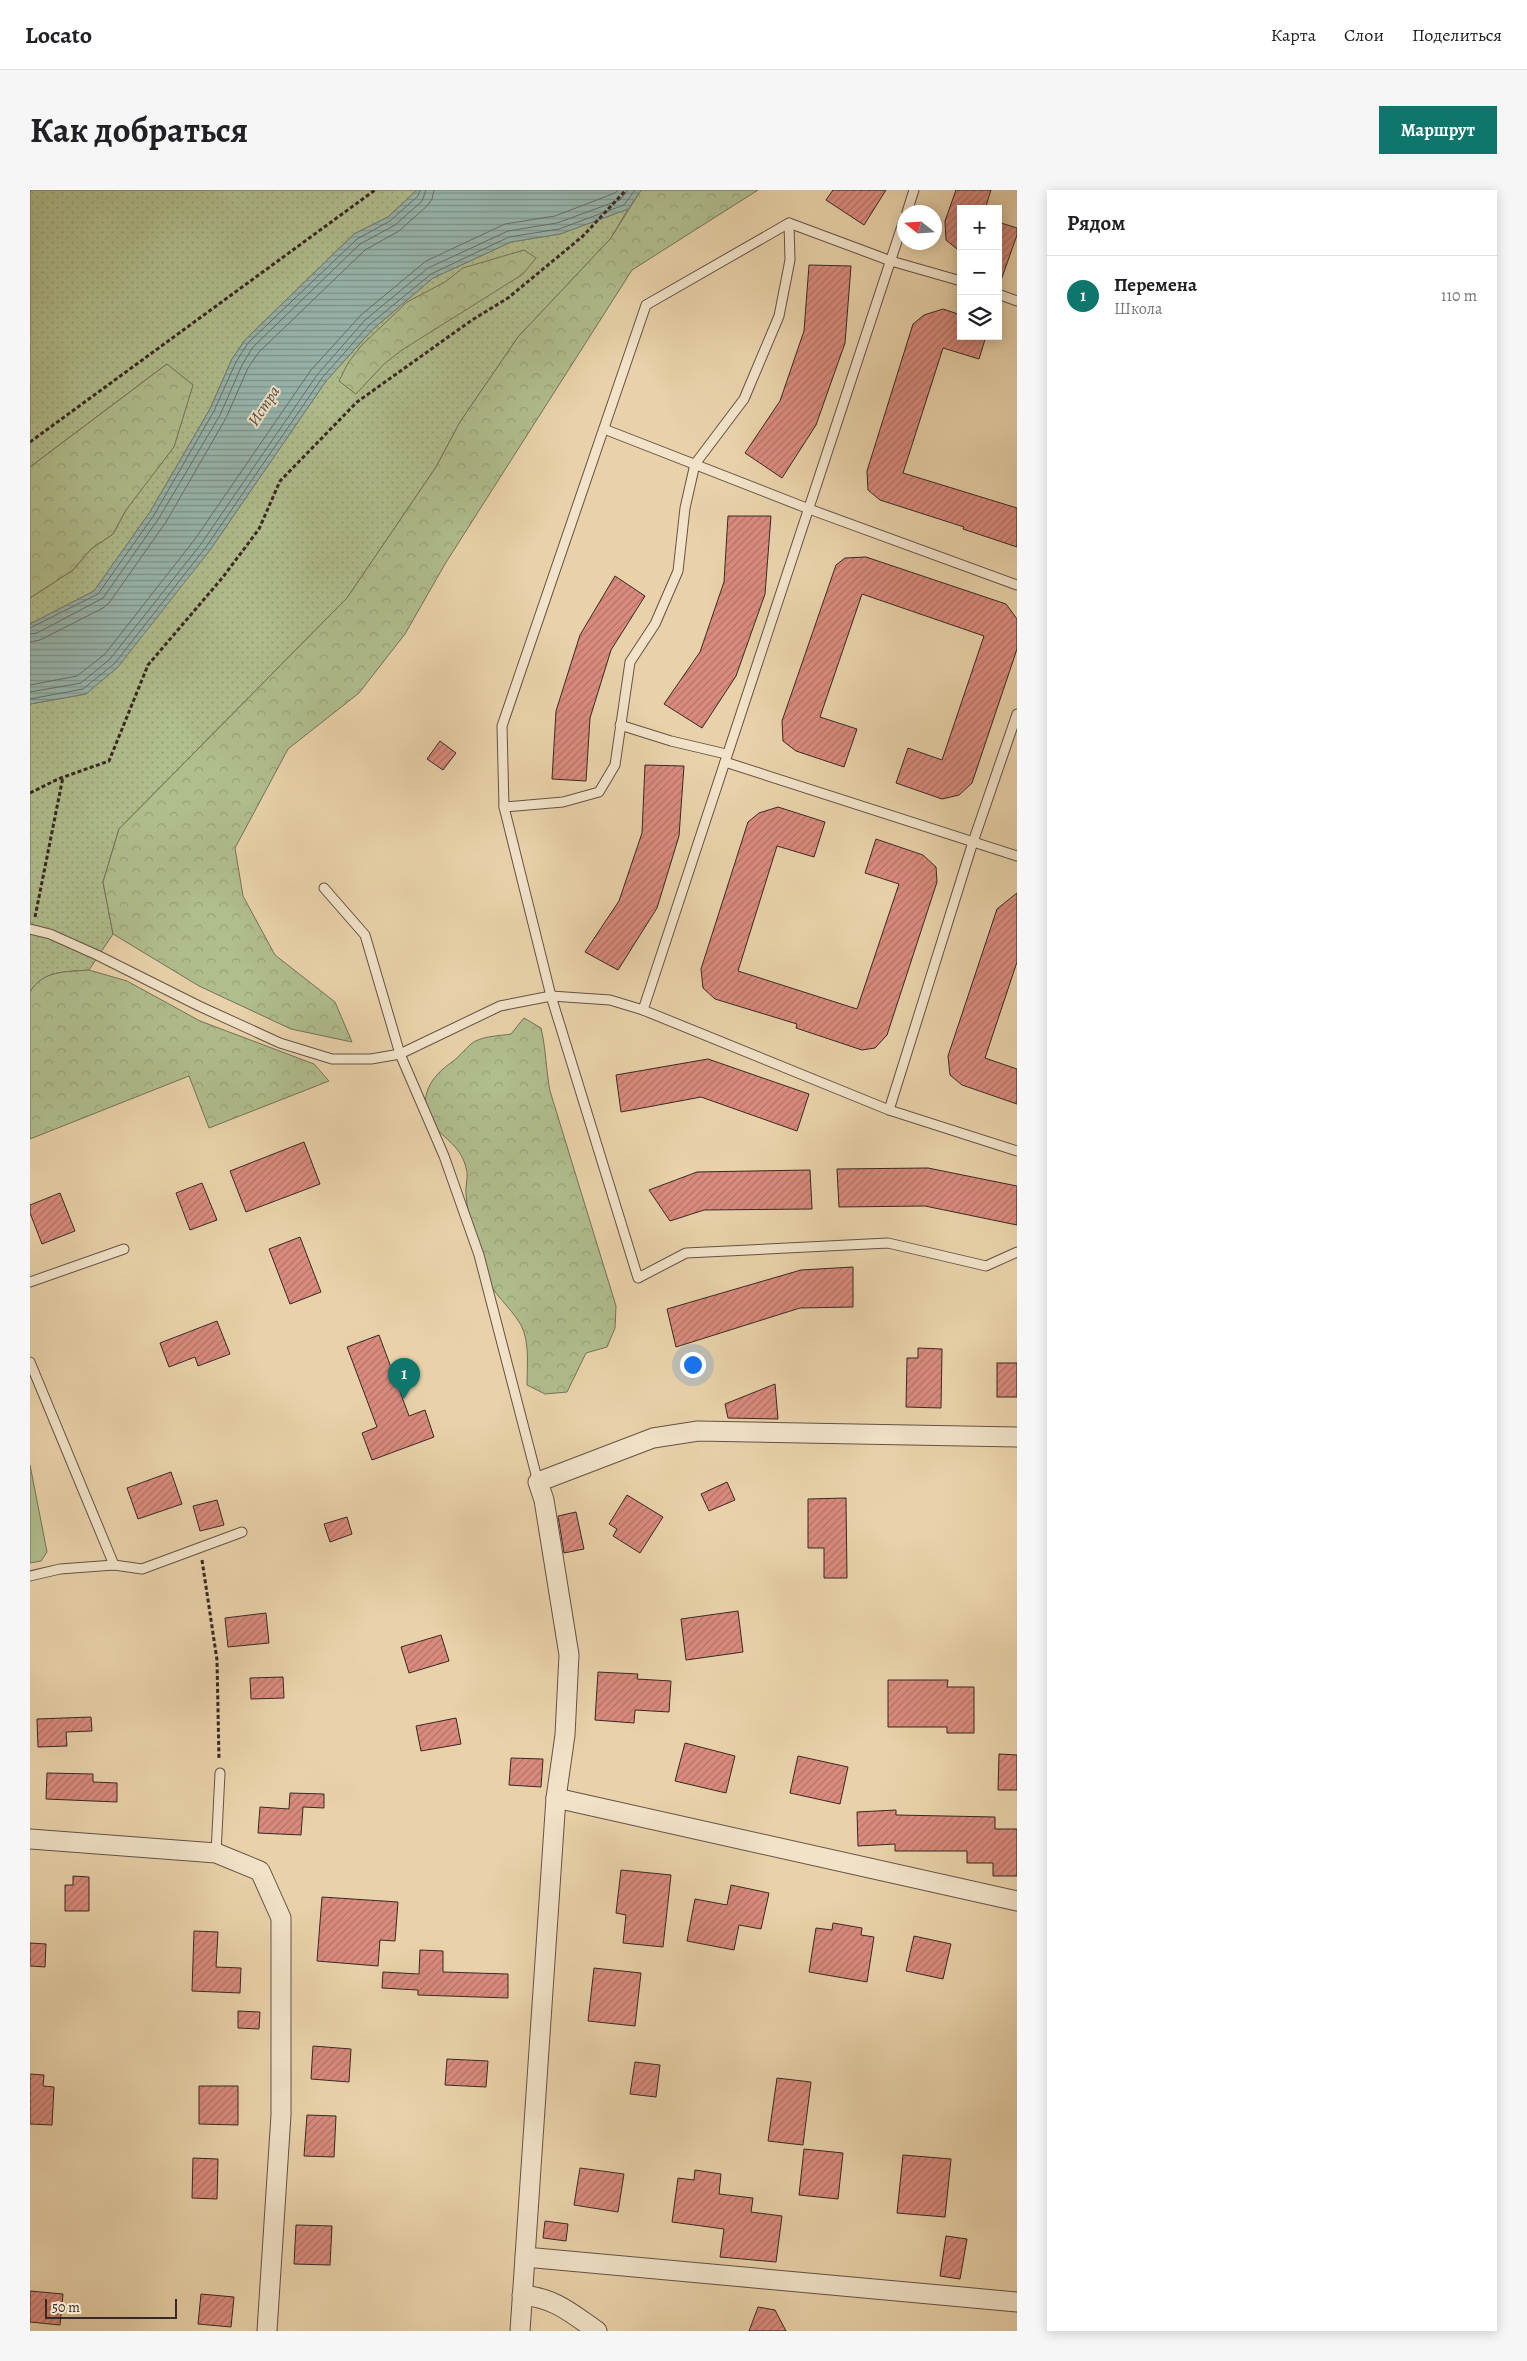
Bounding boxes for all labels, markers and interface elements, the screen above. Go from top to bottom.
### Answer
text: Locato [25,19,92,51]
text: Карта [1271,23,1316,47]
text: Слои [1344,23,1384,47]
text: Поделиться [1412,23,1502,47]
text: Как добраться [30,106,248,154]
button: Маршрут [1379,106,1497,154]
north arrow [897,205,942,250]
map controls [957,205,1002,340]
button: + [957,205,1002,250]
text: Рядом [1067,209,1125,237]
button: − [957,250,1002,295]
text: Перемена [1114,272,1197,298]
text: 1 [1080,285,1086,307]
text: 110 m [1441,285,1477,307]
button: layers [957,295,1002,340]
text: Школа [1114,298,1162,320]
water label: Истра [243,382,285,430]
your location [680,1352,706,1378]
pin: 1 [388,1358,420,1399]
scale bar [45,2296,178,2319]
text: 50 m [52,2298,80,2317]

